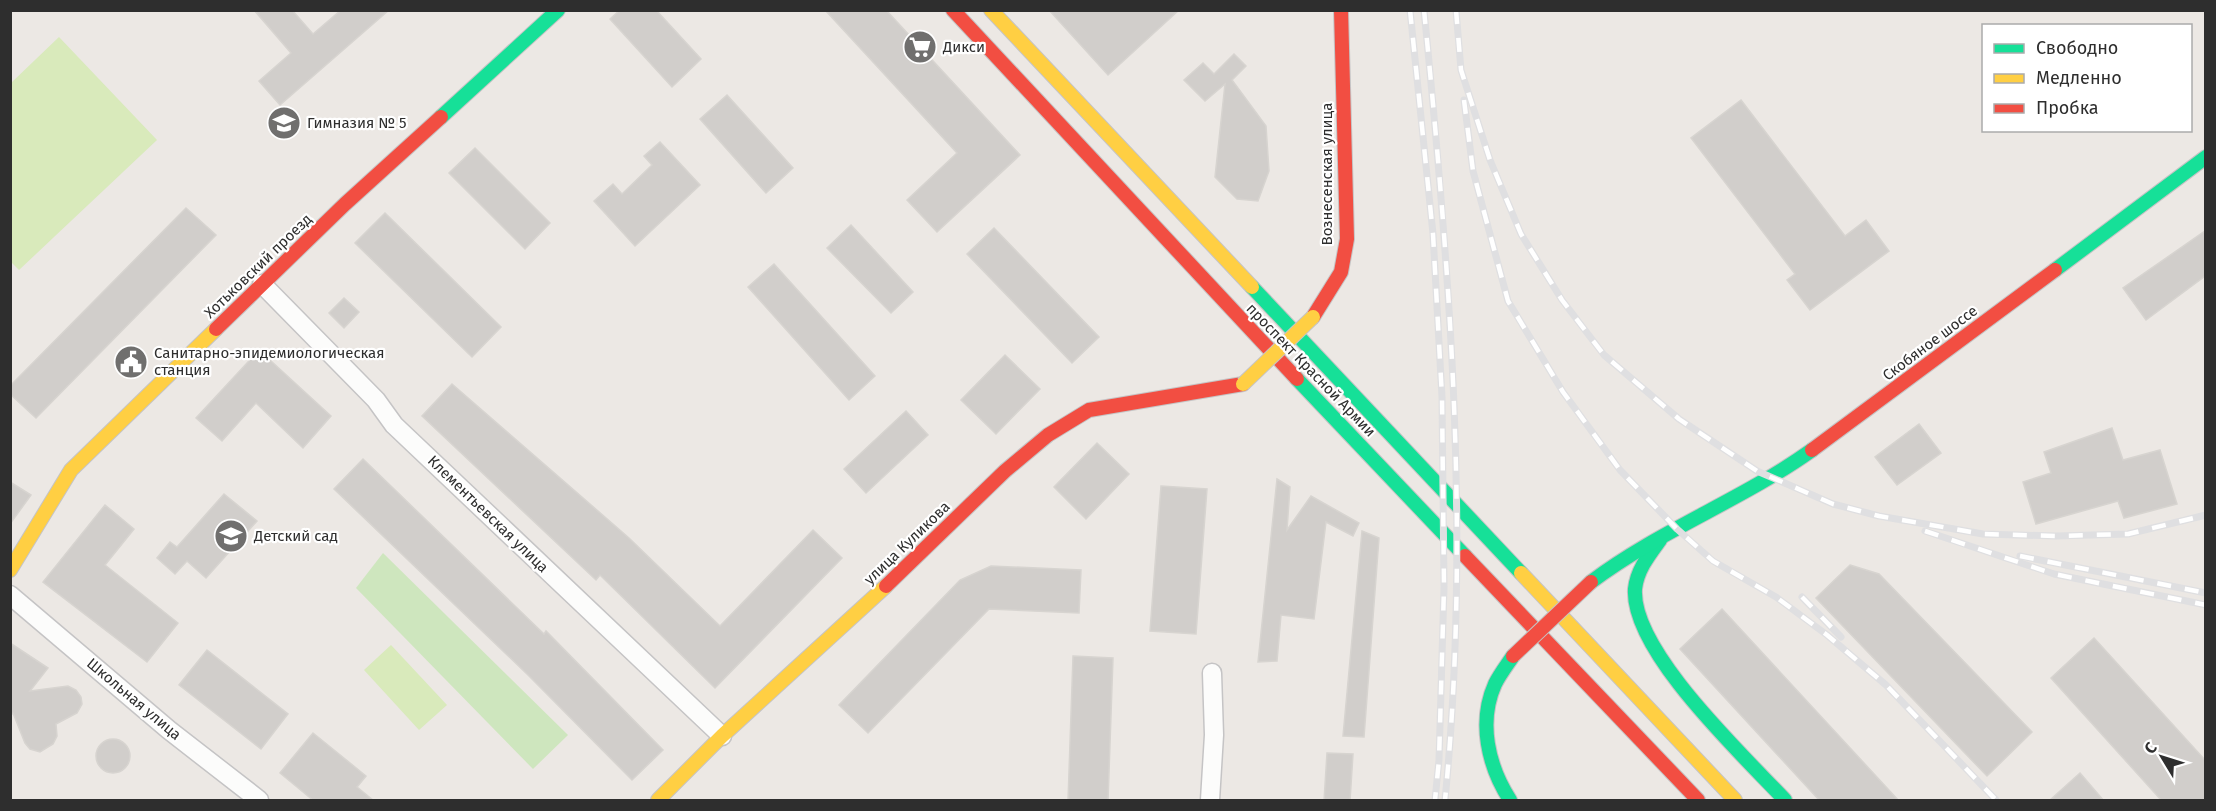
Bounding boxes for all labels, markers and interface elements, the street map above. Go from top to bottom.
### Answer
legend [1982,24,2192,132]
supermarket icon: Дикси [902,29,938,65]
text: Свободно [2036,37,2118,59]
place label: Дикси [942,38,985,56]
text: Медленно [2036,67,2122,89]
text: Пробка [2036,97,2099,119]
street label: Вознесенская улица [1318,103,1336,245]
school or university icon: Гимназия № 5 [266,105,302,141]
place label: Гимназия № 5 [307,114,407,132]
street label: Хотьковский проезд [200,210,316,322]
street label: проспект Красной Армии [1243,300,1379,440]
street label: Скобяное шоссе [1879,302,1981,384]
public building icon: Санитарно-эпидемиологическая станция [113,344,149,380]
place label: Санитарно-эпидемиологическая станция [154,344,385,379]
street label: Клементьевская улица [424,452,552,576]
street label: улица Куликова [860,498,954,588]
school or university icon: Детский сад [213,518,249,554]
place label: Детский сад [253,527,338,545]
street label: Школьная улица [83,654,185,744]
north arrow [2132,727,2192,787]
text: С [2140,738,2161,758]

